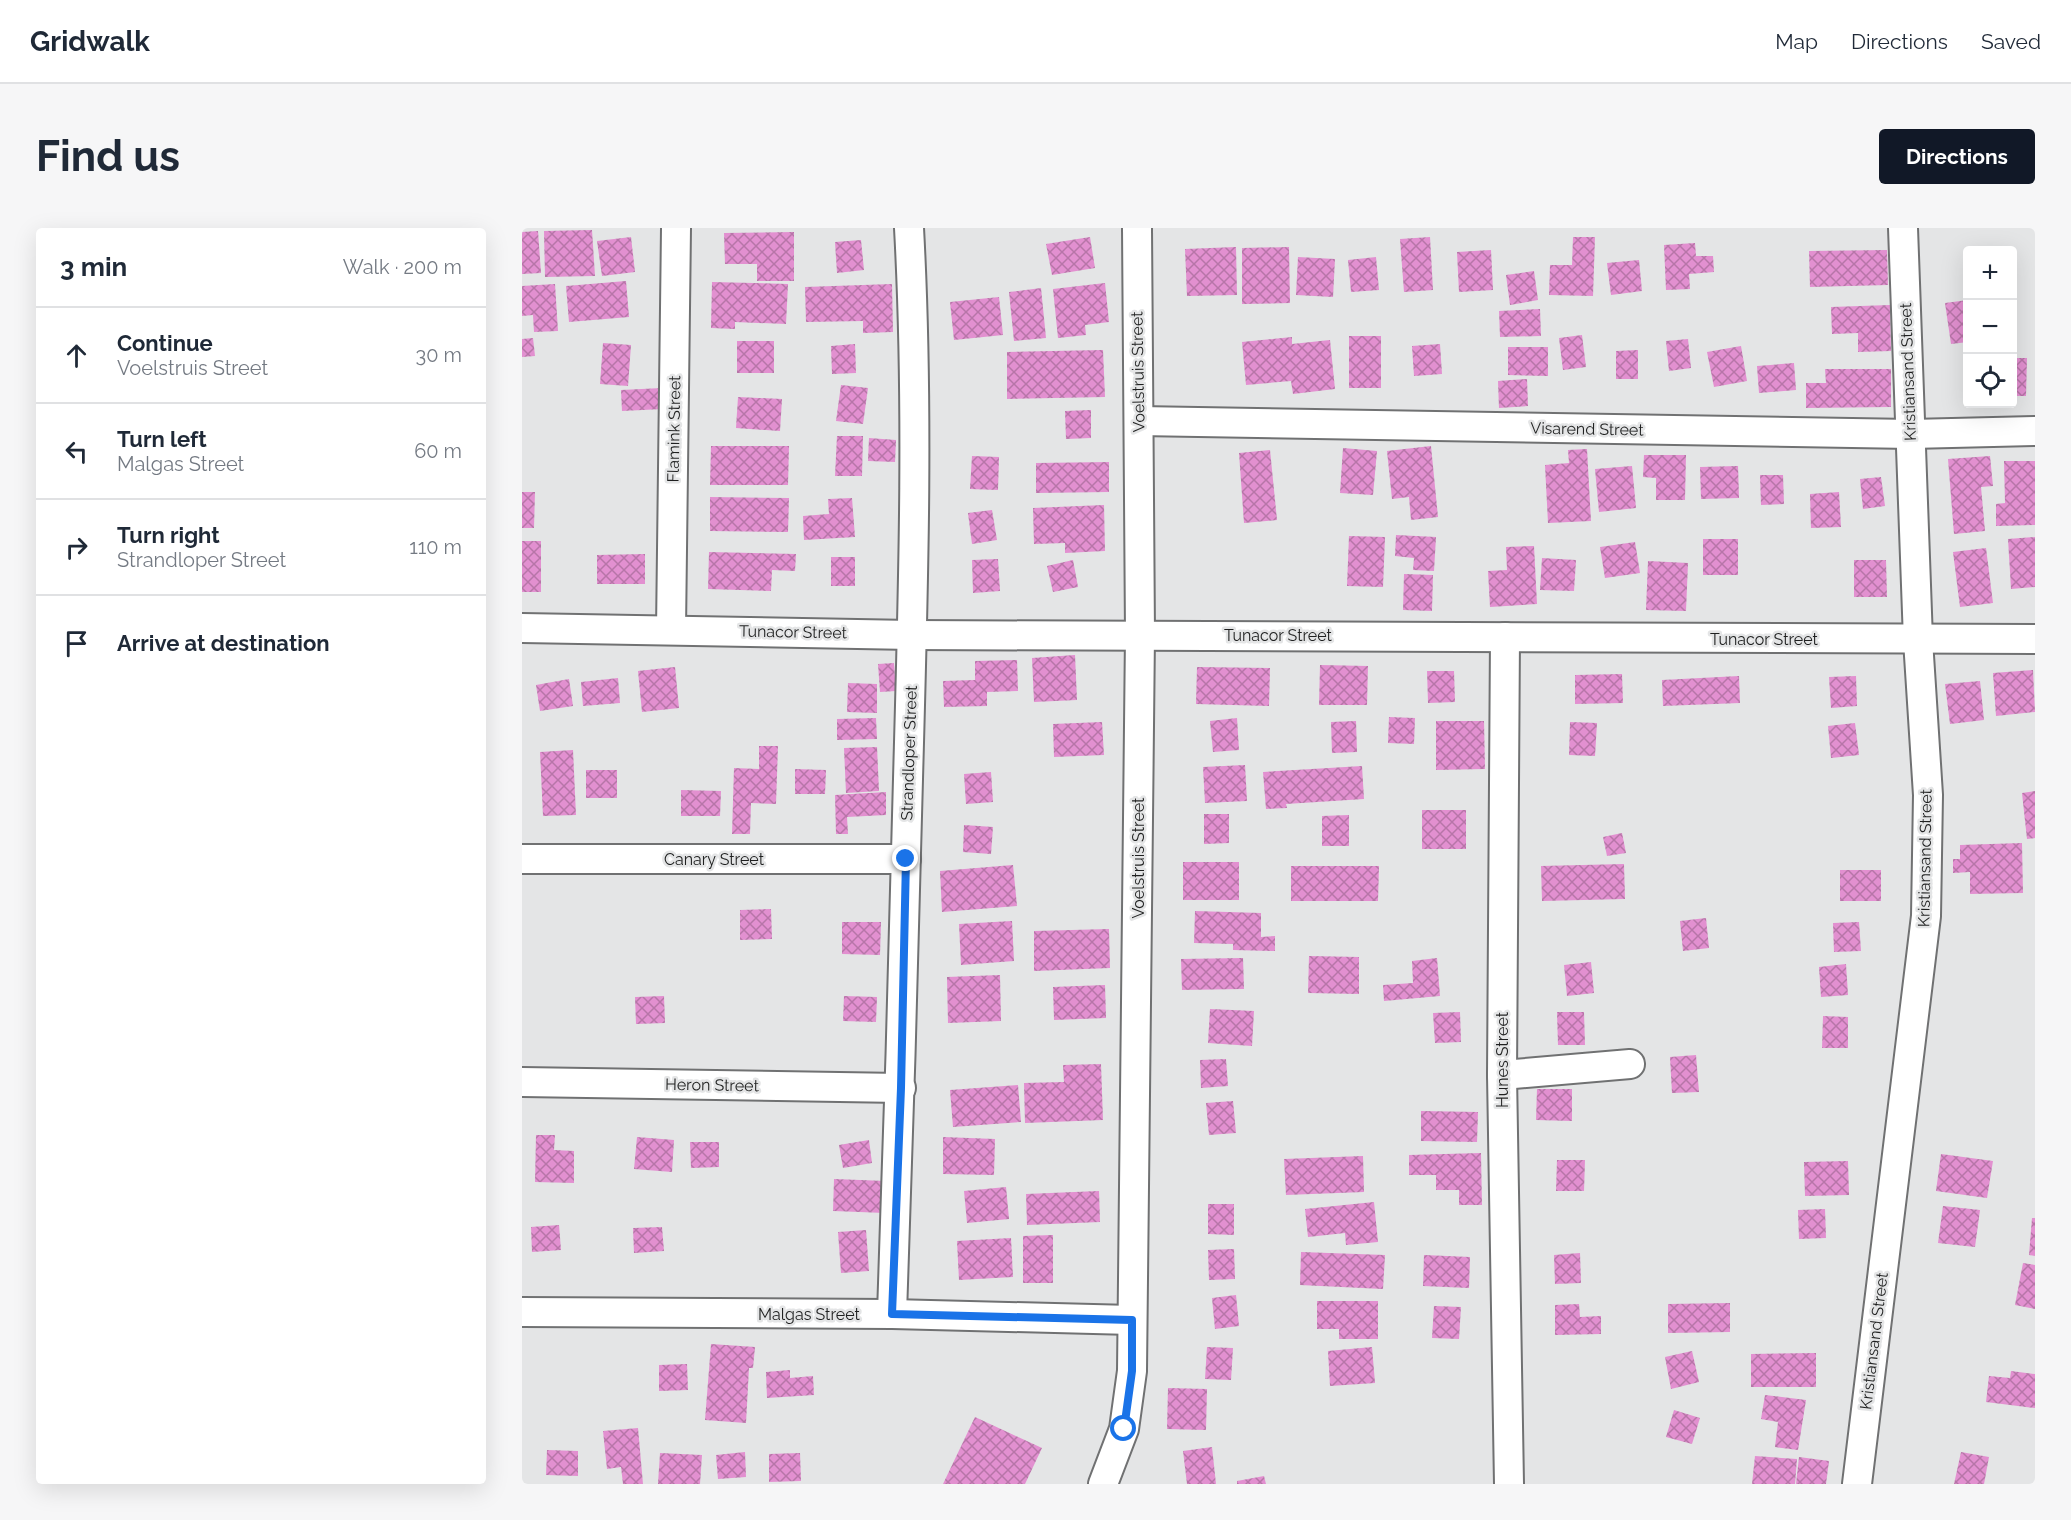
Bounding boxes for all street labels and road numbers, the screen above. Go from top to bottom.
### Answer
street label: Kristiansand Street [1896,302,1920,441]
street label: Voelstruis Street [1127,311,1149,433]
street label: Flamink Street [664,375,684,483]
street label: Visarend Street [1530,419,1644,439]
street label: Tunacor Street [739,622,848,642]
street label: Tunacor Street [1224,626,1333,645]
street label: Tunacor Street [1710,630,1819,649]
street label: Strandloper Street [897,684,921,821]
street label: Kristiansand Street [1914,788,1936,927]
street label: Voelstruis Street [1129,797,1148,918]
street label: Canary Street [664,850,765,869]
street label: Hunes Street [1493,1011,1512,1108]
street label: Heron Street [665,1075,760,1095]
street label: Kristiansand Street [1856,1271,1892,1411]
street label: Malgas Street [758,1305,861,1324]

